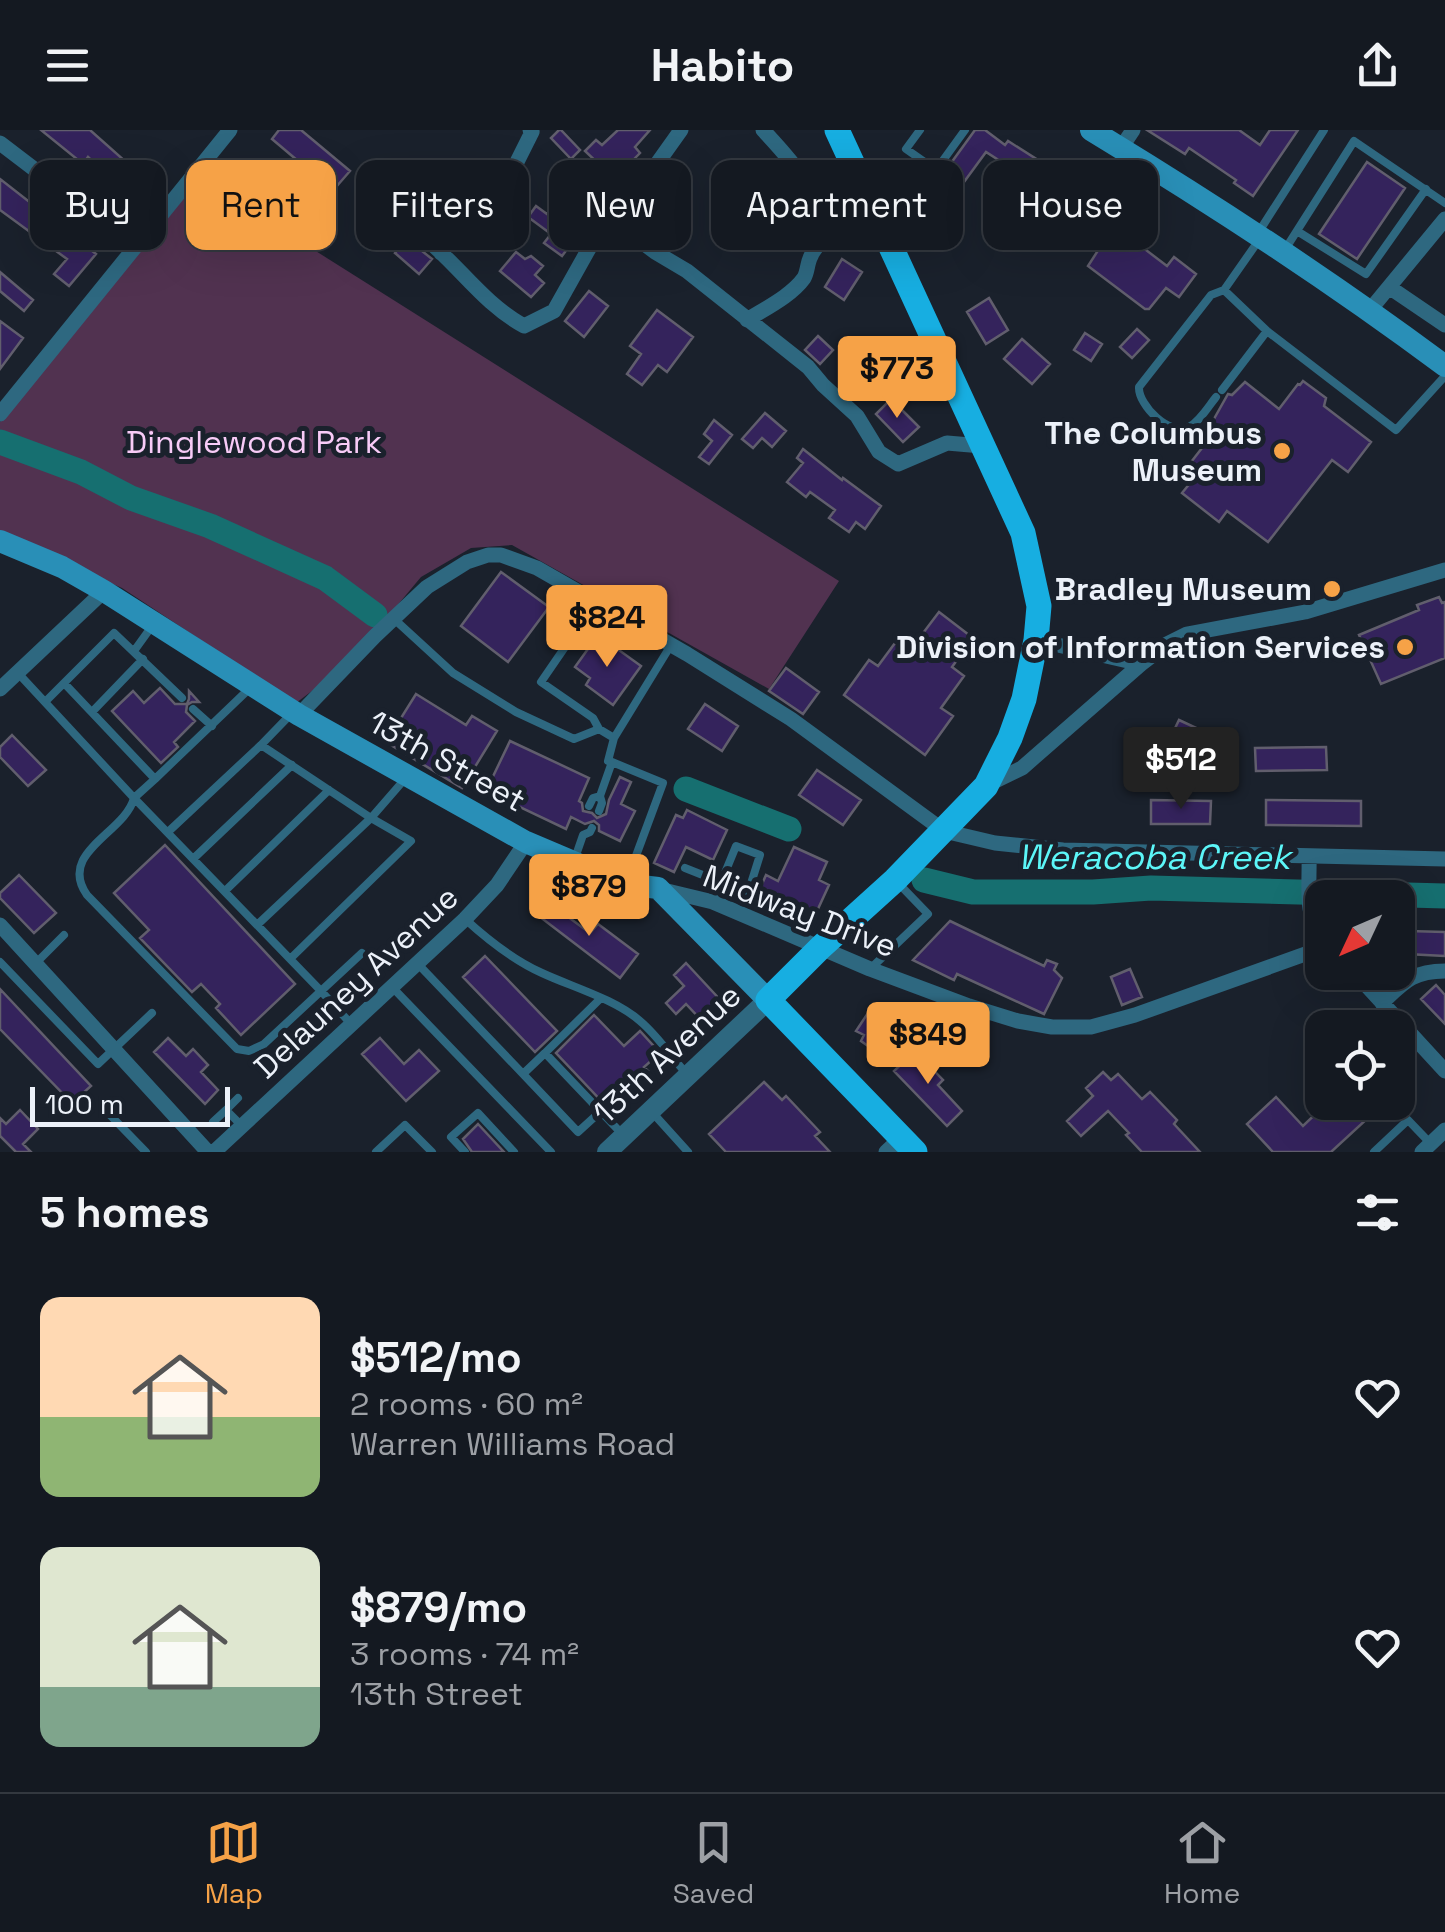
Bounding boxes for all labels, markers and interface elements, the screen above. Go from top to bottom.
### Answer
text: Habito [651,37,794,94]
icon: menu [40,38,95,93]
icon: share [1350,38,1405,93]
chip: Buy [30,160,166,250]
chip: Rent [186,160,336,250]
chip: Filters [356,160,529,250]
chip: New [549,160,691,250]
chip: Apartment [711,160,963,250]
chip: House [983,160,1158,250]
pin: $773 [838,336,956,421]
text: $773 [860,348,934,388]
place label: The Columbus Museum [1044,413,1262,490]
park label: Dinglewood Park [126,422,382,462]
marker: The Columbus Museum [1271,440,1293,462]
place label: Bradley Museum [1055,569,1312,609]
marker: Bradley Museum [1321,578,1343,600]
pin: $824 [548,585,666,670]
text: $824 [568,597,646,637]
place label: Division of Information Services [896,627,1385,667]
marker: Division of Information Services [1394,636,1416,658]
street label: 13th Street [362,702,532,820]
pin: $512 [1122,727,1240,812]
text: $512 [1145,739,1217,779]
water label: Weracoba Creek [1018,835,1294,879]
pin: $879 [530,854,648,939]
street label: Midway Drive [698,856,902,966]
text: $879 [551,866,627,906]
street label: Delauney Avenue [246,877,466,1087]
north arrow [1305,880,1415,990]
map controls [1305,880,1415,1120]
street label: 13th Avenue [585,975,749,1133]
pin: $849 [869,1002,987,1087]
button: locate [1305,1010,1415,1120]
text: $849 [889,1014,967,1054]
scale bar [30,1082,230,1126]
text: 100 m [45,1086,124,1122]
icon: filters [1350,1185,1405,1240]
text: 5 homes [40,1186,210,1239]
text: $512/mo [350,1331,522,1384]
icon: home [120,1337,240,1457]
icon: heart [1350,1370,1405,1425]
text: 2 rooms · 60 m² [350,1384,583,1424]
text: Warren Williams Road [350,1424,675,1464]
text: $879/mo [350,1581,527,1634]
icon: home [120,1587,240,1707]
icon: heart [1350,1620,1405,1675]
text: 3 rooms · 74 m² [350,1634,579,1674]
text: 13th Street [350,1674,523,1714]
tab: Map [205,1815,263,1911]
tab: Saved [673,1815,754,1911]
tab: Home [1164,1815,1240,1911]

